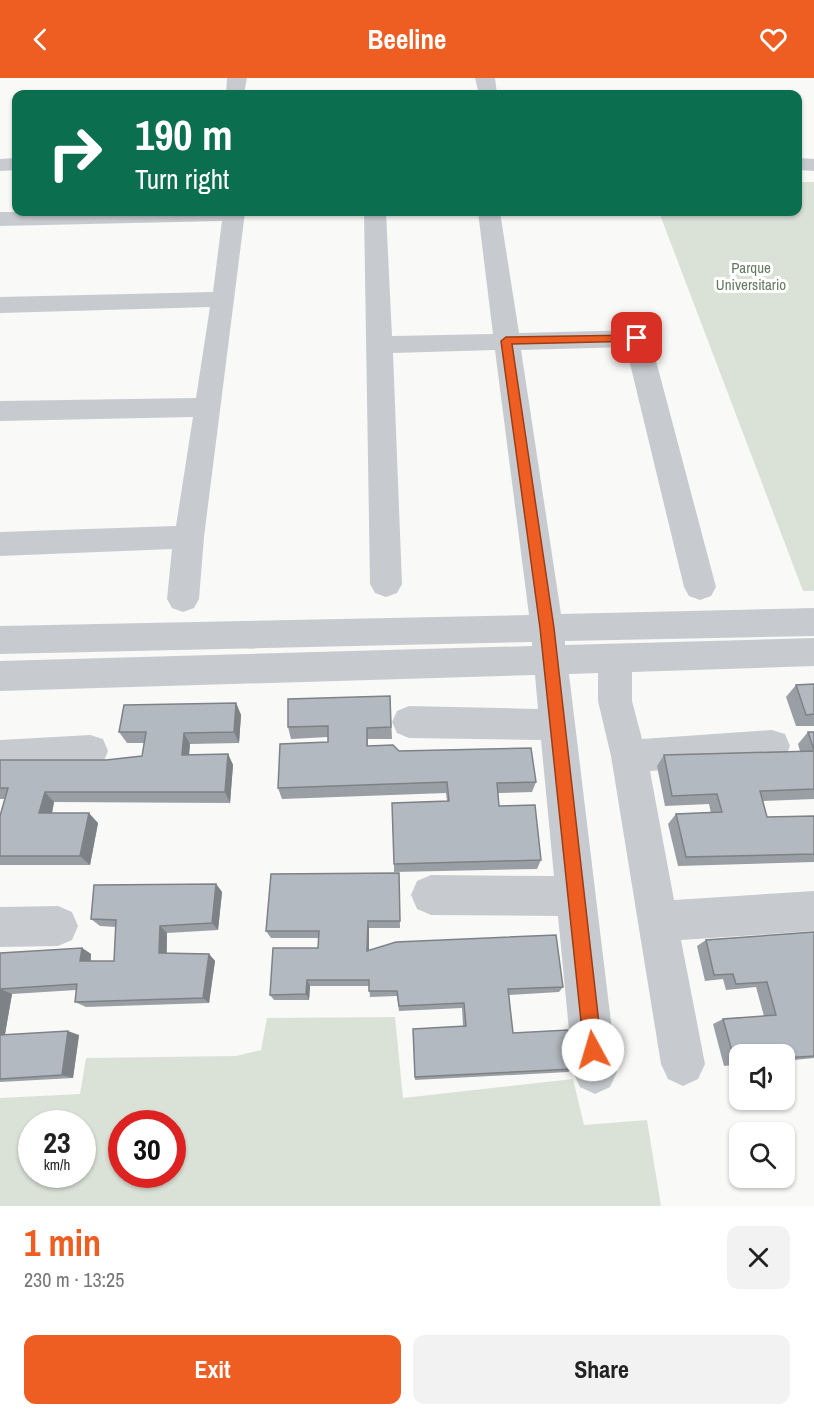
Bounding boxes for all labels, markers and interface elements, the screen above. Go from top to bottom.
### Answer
text: Beeline [368,21,446,57]
icon: back [24,23,57,56]
icon: heart [757,23,790,56]
text: 190 m [135,107,233,163]
icon: right [36,114,114,192]
text: Turn right [135,161,229,197]
park label: Parque Universitario [716,257,786,295]
pin [611,312,662,363]
icon: arrive [620,321,653,354]
position arrow [561,1018,625,1082]
map controls [729,1044,795,1188]
button: sound [729,1044,795,1110]
speed limit sign: 30 [108,1110,186,1188]
text: 23 [43,1122,71,1162]
button: search [729,1122,795,1188]
text: km/h [44,1154,70,1175]
text: 1 min [24,1219,101,1267]
button: close [727,1226,790,1289]
text: 230 m · 13:25 [24,1266,124,1293]
button: Exit [24,1335,401,1404]
button: Share [413,1335,790,1404]

